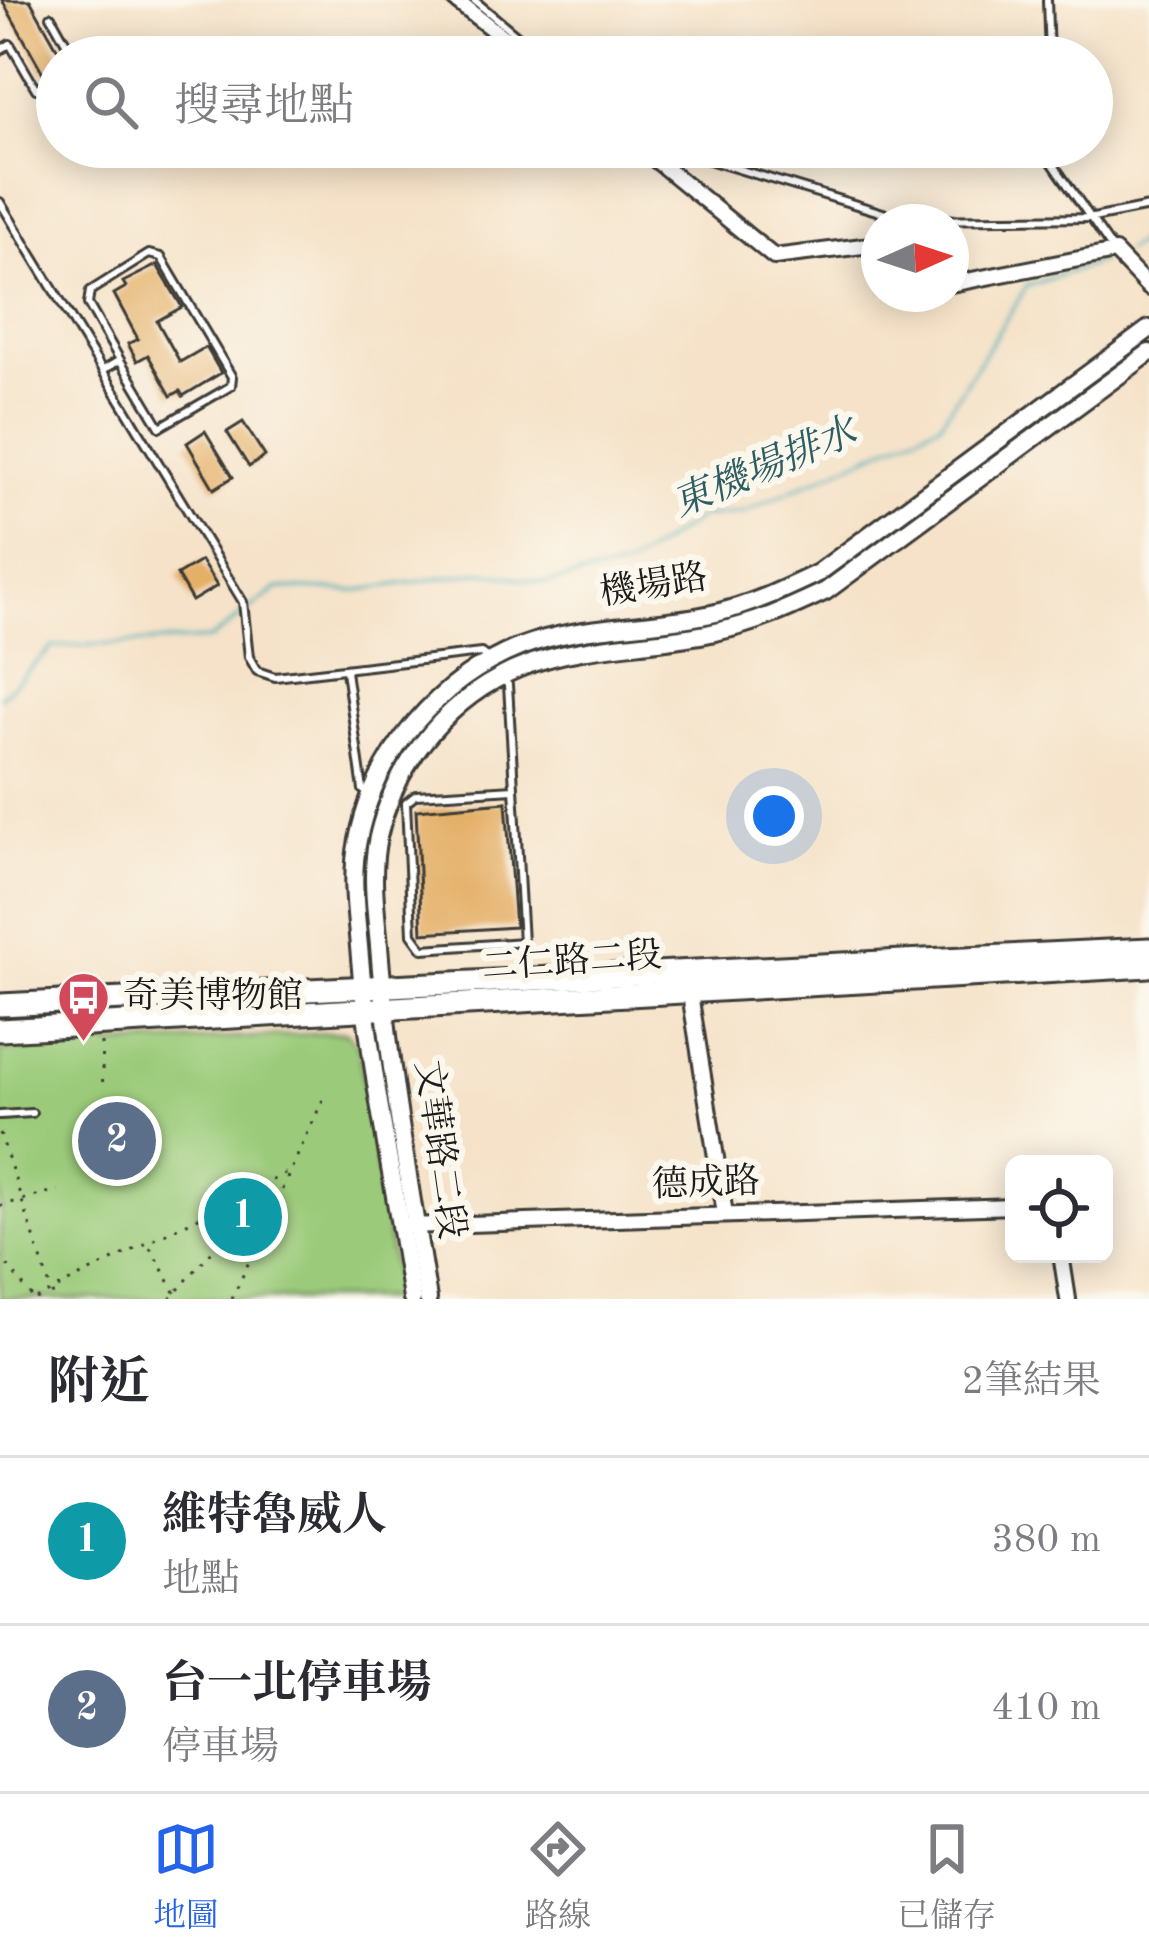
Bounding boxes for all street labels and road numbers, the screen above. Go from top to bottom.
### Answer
street label: 機場路 [597,557,710,613]
street label: 二仁路二段 [481,935,663,987]
street label: 文華路二段 [408,1058,472,1242]
street label: 德成路 [651,1161,761,1205]

